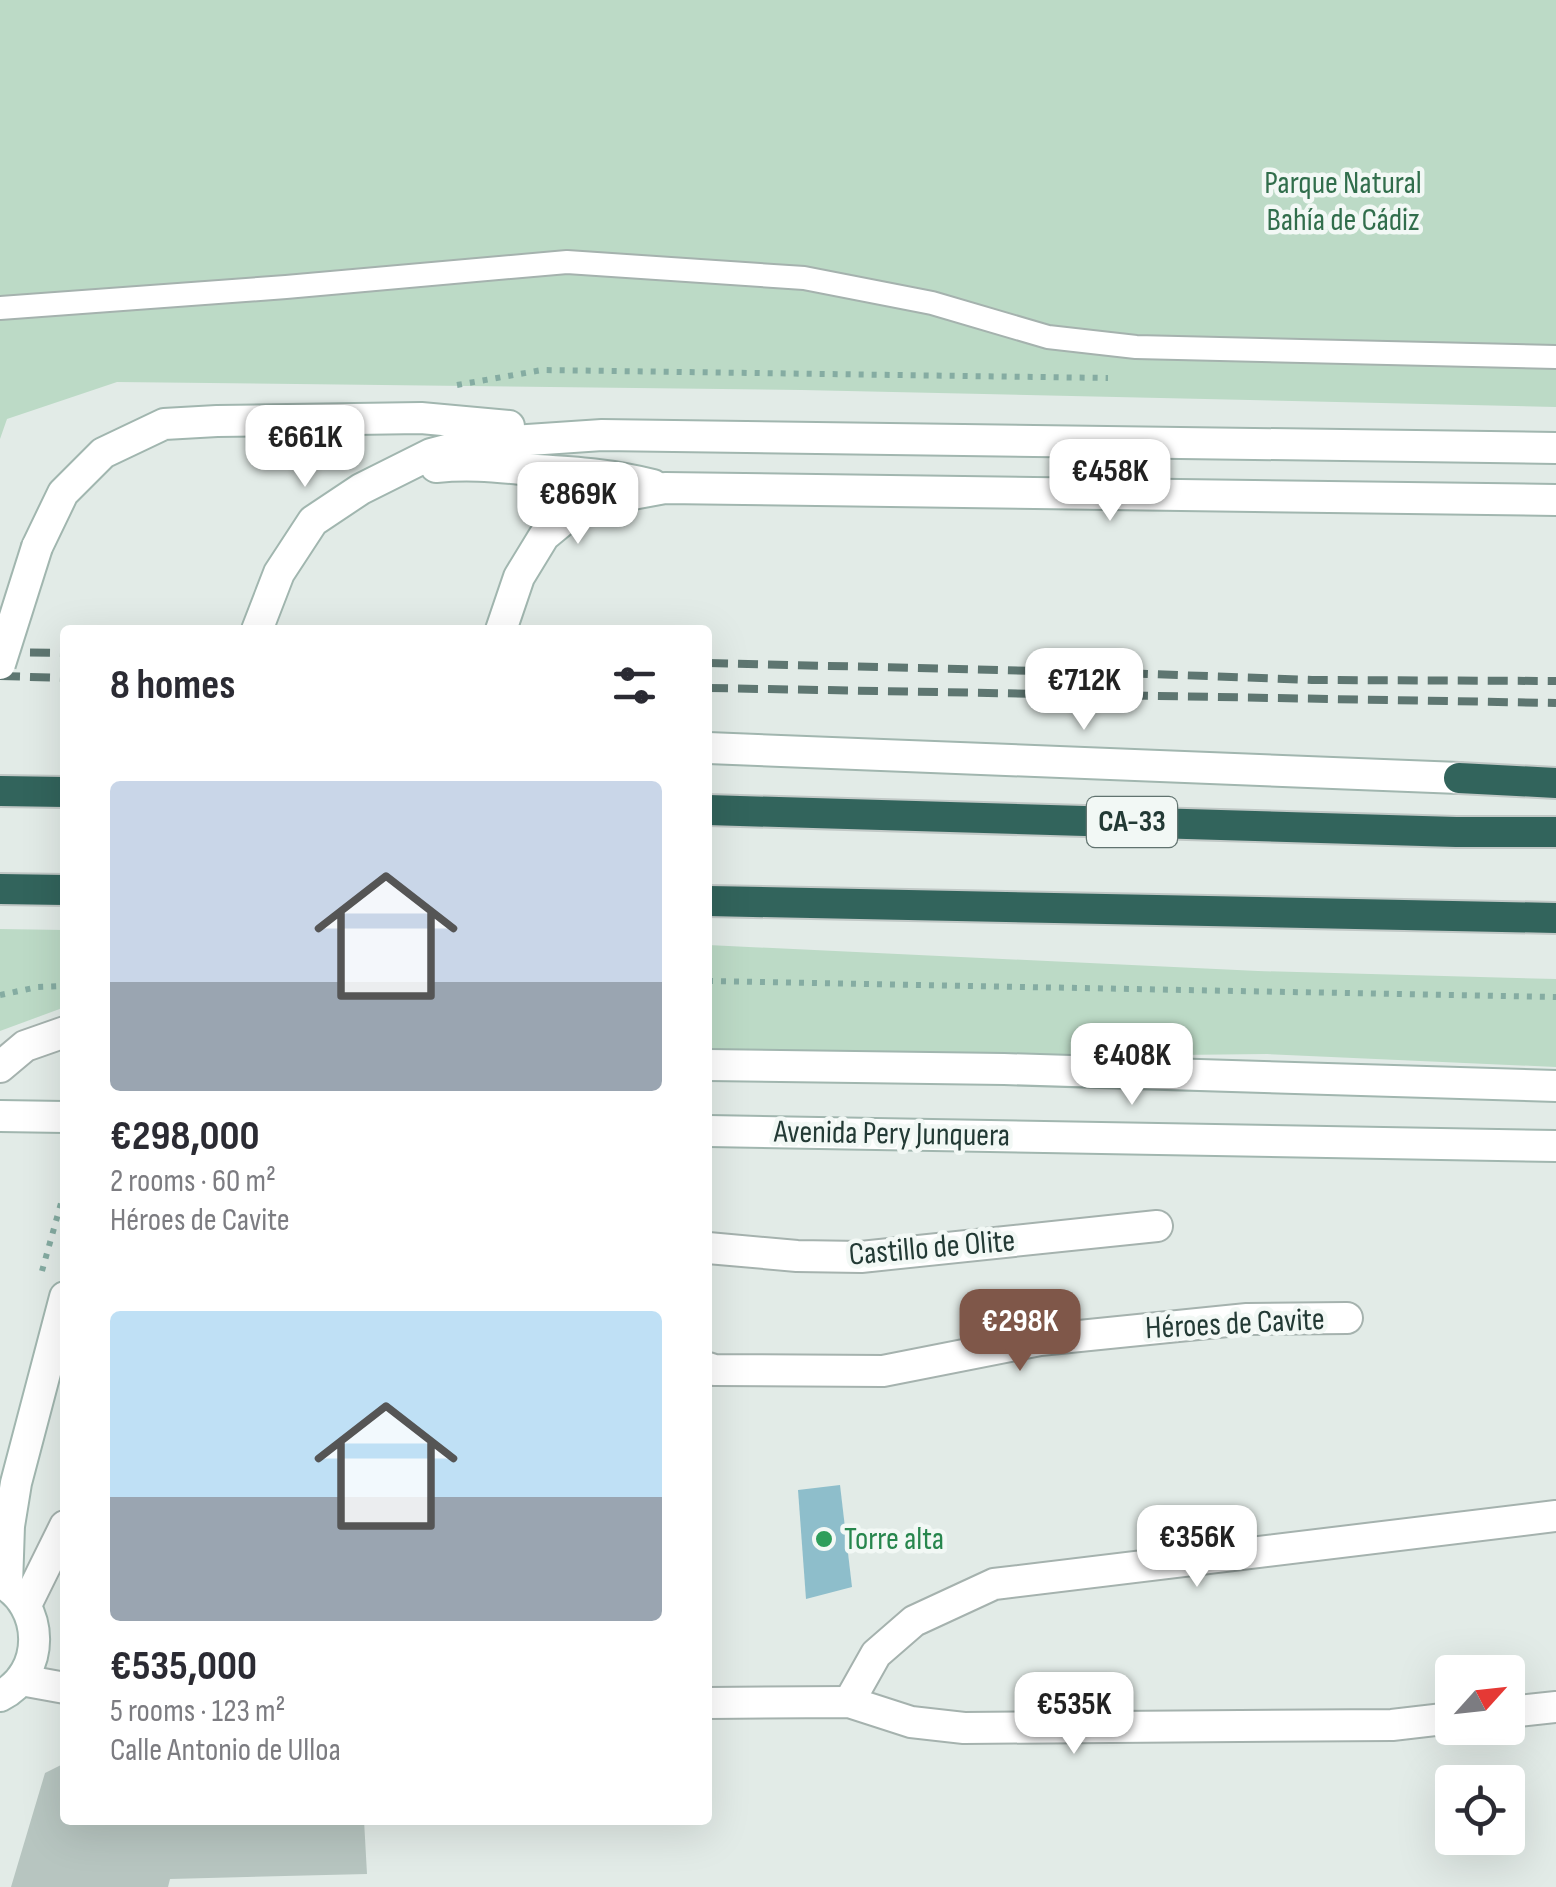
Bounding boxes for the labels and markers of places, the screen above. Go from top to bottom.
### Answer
pin: €661K [235,405,375,490]
pin: €458K [1040,439,1180,524]
pin: €869K [508,462,648,547]
pin: €712K [1014,648,1154,733]
pin: €408K [1062,1023,1202,1108]
pin: €298K [950,1289,1090,1374]
pin: €356K [1127,1505,1267,1590]
place label: Torre alta [844,1520,944,1559]
marker: Torre alta [813,1528,835,1550]
pin: €535K [1004,1672,1144,1757]

